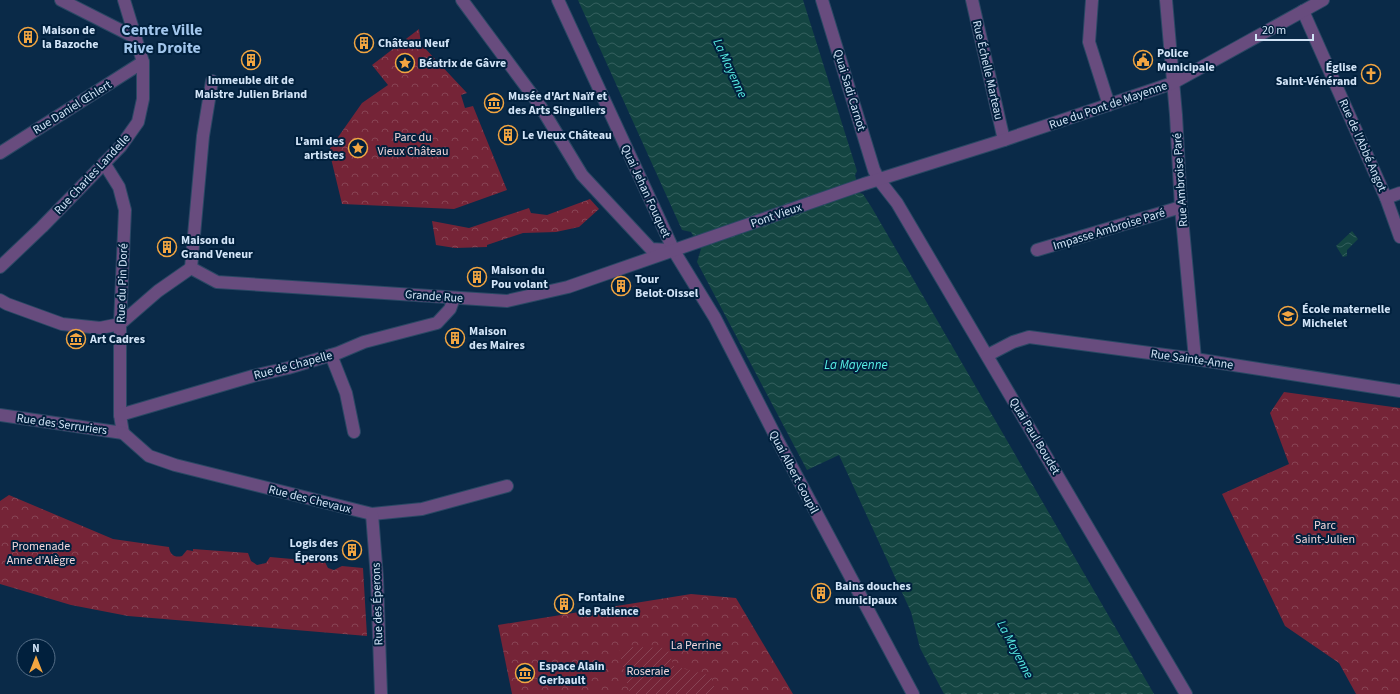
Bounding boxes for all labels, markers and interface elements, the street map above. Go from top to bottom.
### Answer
scale bar [1256,16,1313,42]
district label: Centre Ville Rive Droite [121,19,203,59]
street label: Rue Échelle Marteau [968,19,1007,121]
place label: Maison de la Bazoche [42,22,99,53]
text: 20 m [1262,22,1286,39]
building icon: Maison de la Bazoche [17,26,39,48]
building icon: Château Neuf [353,32,375,54]
place label: Château Neuf [378,35,450,52]
water label: La Mayenne [709,36,752,101]
place label: Police Municipale [1157,45,1215,76]
street label: Quai Sadi Carnot [829,47,870,133]
building icon: Immeuble dit de Maistre Julien Briand [240,49,262,71]
public building icon: Police Municipale [1132,49,1154,71]
place icon: Béatrix de Gâvre [394,52,416,74]
place label: Béatrix de Gâvre [419,55,506,72]
place label: Église Saint-Vénérand [1276,59,1357,90]
church icon: Église Saint-Vénérand [1360,63,1382,85]
place label: Immeuble dit de Maistre Julien Briand [195,72,307,103]
street label: Rue Daniel Œhlert [30,76,115,138]
street label: Rue du Pont de Mayenne [1047,77,1169,134]
place label: Musée d'Art Naïf et des Arts Singuliers [508,88,608,119]
museum icon: Musée d'Art Naïf et des Arts Singuliers [483,92,505,114]
street label: Rue de l'Abbé Angot [1335,96,1391,194]
building icon: Le Vieux Château [497,124,519,146]
place label: Le Vieux Château [522,127,612,144]
park label: Parc du Vieux Château [378,129,448,160]
street label: Rue Charles Landelle [50,130,134,218]
street label: Rue Ambroise Paré [1169,132,1192,227]
place label: L'ami des artistes [295,133,344,164]
place icon: L'ami des artistes [347,137,369,159]
street label: Quai Jehan Fouquet [616,142,675,241]
street label: Pont Vieux [748,199,805,232]
street label: Impasse Ambroise Paré [1051,204,1167,255]
place label: Maison du Grand Veneur [181,232,253,263]
building icon: Maison du Grand Veneur [156,236,178,258]
street label: Rue du Pin Doré [113,243,132,323]
place label: Maison du Pou volant [491,262,548,293]
building icon: Maison du Pou volant [466,266,488,288]
place label: Tour Belot-Oissel [635,271,699,302]
building icon: Tour Belot-Oissel [610,275,632,297]
street label: Grande Rue [404,286,464,307]
place label: École maternelle Michelet [1302,301,1390,332]
school or university icon: École maternelle Michelet [1277,305,1299,327]
place label: Maison des Maires [469,323,525,354]
building icon: Maison des Maires [444,327,466,349]
museum icon: Art Cadres [65,328,87,350]
place label: Art Cadres [89,331,145,348]
street label: Rue Sainte-Anne [1150,345,1234,374]
street label: Rue de Chapelle [252,347,334,384]
water label: La Mayenne [824,356,888,374]
street label: Quai Paul Boudet [1005,395,1064,478]
street label: Rue des Serruriers [16,410,108,439]
street label: Quai Albert Goupil [765,428,823,517]
street label: Rue des Chevaux [267,481,354,518]
park label: Parc Saint-Julien [1295,517,1355,548]
place label: Logis des Éperons [289,535,338,566]
park label: Promenade Anne d'Alègre [7,538,75,569]
building icon: Logis des Éperons [341,539,363,561]
street label: Rue des Éperons [368,562,387,646]
place label: Bains douches municipaux [835,578,911,609]
building icon: Bains douches municipaux [810,582,832,604]
place label: Fontaine de Patience [578,589,639,620]
building icon: Fontaine de Patience [553,593,575,615]
water label: La Mayenne [992,617,1038,682]
park label: La Perrine [671,637,721,654]
north arrow [16,638,56,678]
text: N [32,641,40,656]
place label: Espace Alain Gerbault [539,658,605,689]
museum icon: Espace Alain Gerbault [514,662,536,684]
park label: Roseraie [627,663,670,680]

